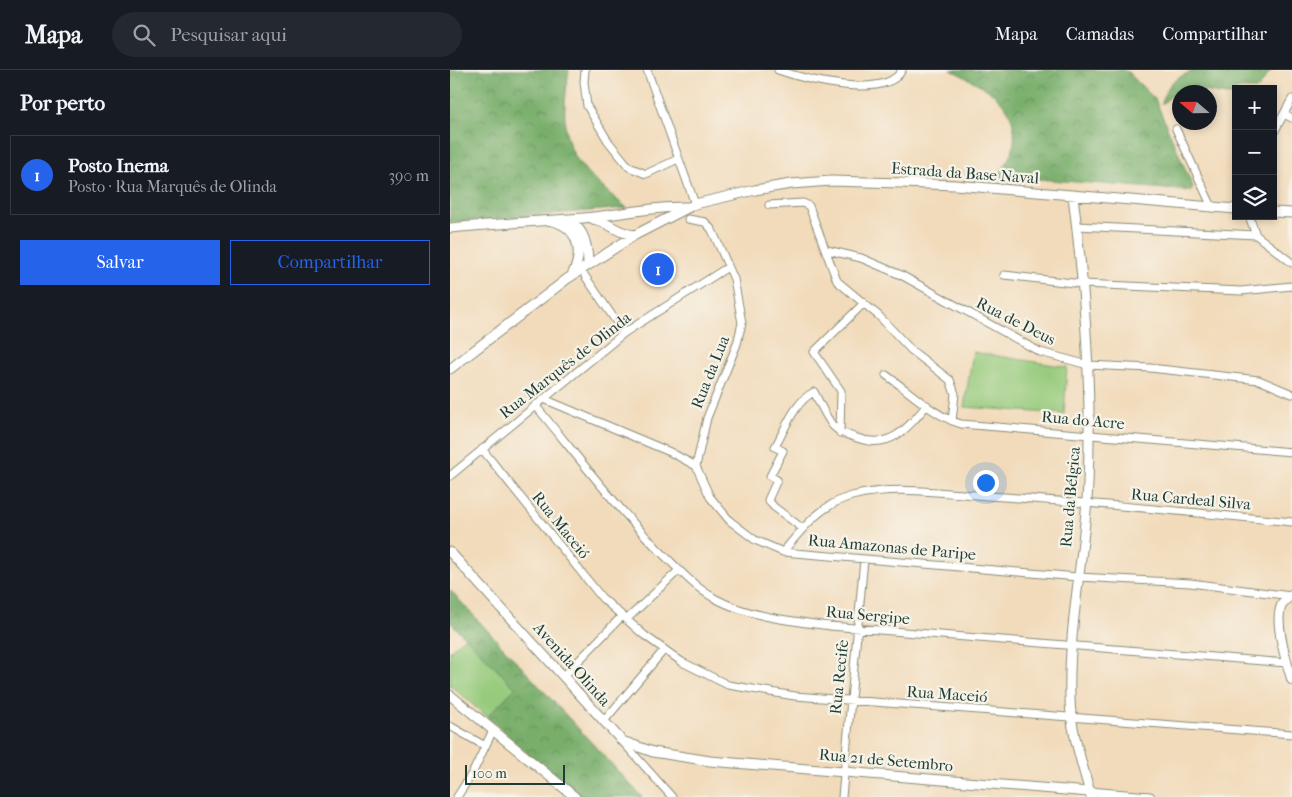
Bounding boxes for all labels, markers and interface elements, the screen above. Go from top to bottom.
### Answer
search box [112,12,462,57]
text: Mapa [25,21,82,49]
icon: search [130,21,158,49]
text: Pesquisar aqui [170,24,287,46]
text: Mapa [995,24,1038,45]
text: Camadas [1066,24,1134,45]
text: Compartilhar [1162,24,1267,45]
north arrow [1172,85,1217,130]
map controls [1232,85,1277,220]
button: + [1232,85,1277,130]
text: Por perto [20,91,105,115]
button: − [1232,130,1277,175]
text: Posto Inema [68,155,169,177]
street label: Estrada da Base Naval [890,158,1040,188]
text: 1 [34,166,40,185]
text: 390 m [388,166,429,185]
button: layers [1232,175,1277,220]
text: Posto · Rua Marquês de Olinda [68,177,277,196]
button: Salvar [20,240,220,285]
button: Compartilhar [230,240,430,285]
pin: 1 [642,250,674,288]
street label: Rua de Deus [973,293,1059,349]
street label: Rua Marquês de Olinda [495,307,635,422]
street label: Rua da Lua [687,332,733,411]
street label: Rua do Acre [1041,407,1126,433]
street label: Rua da Bélgica [1056,445,1084,548]
your location [973,470,999,496]
street label: Rua Cardeal Silva [1130,484,1252,514]
street label: Rua Maceió [528,488,594,562]
street label: Rua Amazonas de Paripe [807,530,977,564]
street label: Rua Sergipe [825,602,911,628]
street label: Avenida Olinda [529,617,615,710]
street label: Rua Recife [826,638,852,715]
street label: Rua Maceió [906,682,988,706]
street label: Rua 21 de Setembro [818,745,954,775]
scale bar [465,762,565,785]
text: 100 m [472,765,507,782]

